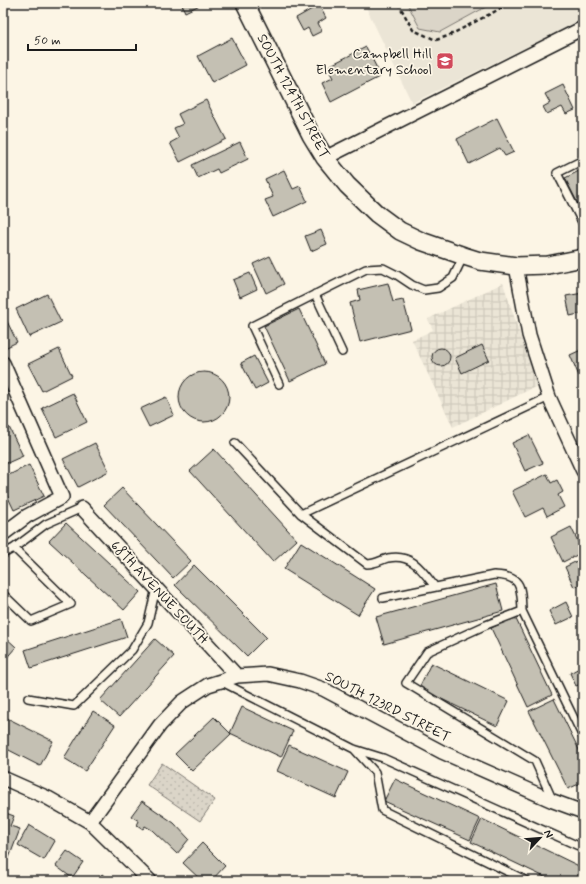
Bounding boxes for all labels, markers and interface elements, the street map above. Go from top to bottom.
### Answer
scale bar [28,26,136,52]
street label: SOUTH 124TH STREET [253,31,334,162]
text: 50 m [34,33,61,49]
place label: Campbell Hill Elementary School [316,45,432,79]
school or university icon: Campbell Hill Elementary School [435,51,455,71]
street label: 68TH AVENUE SOUTH [106,537,212,648]
street label: SOUTH 123RD STREET [322,667,453,746]
north arrow [520,818,560,858]
text: N [540,828,556,840]

